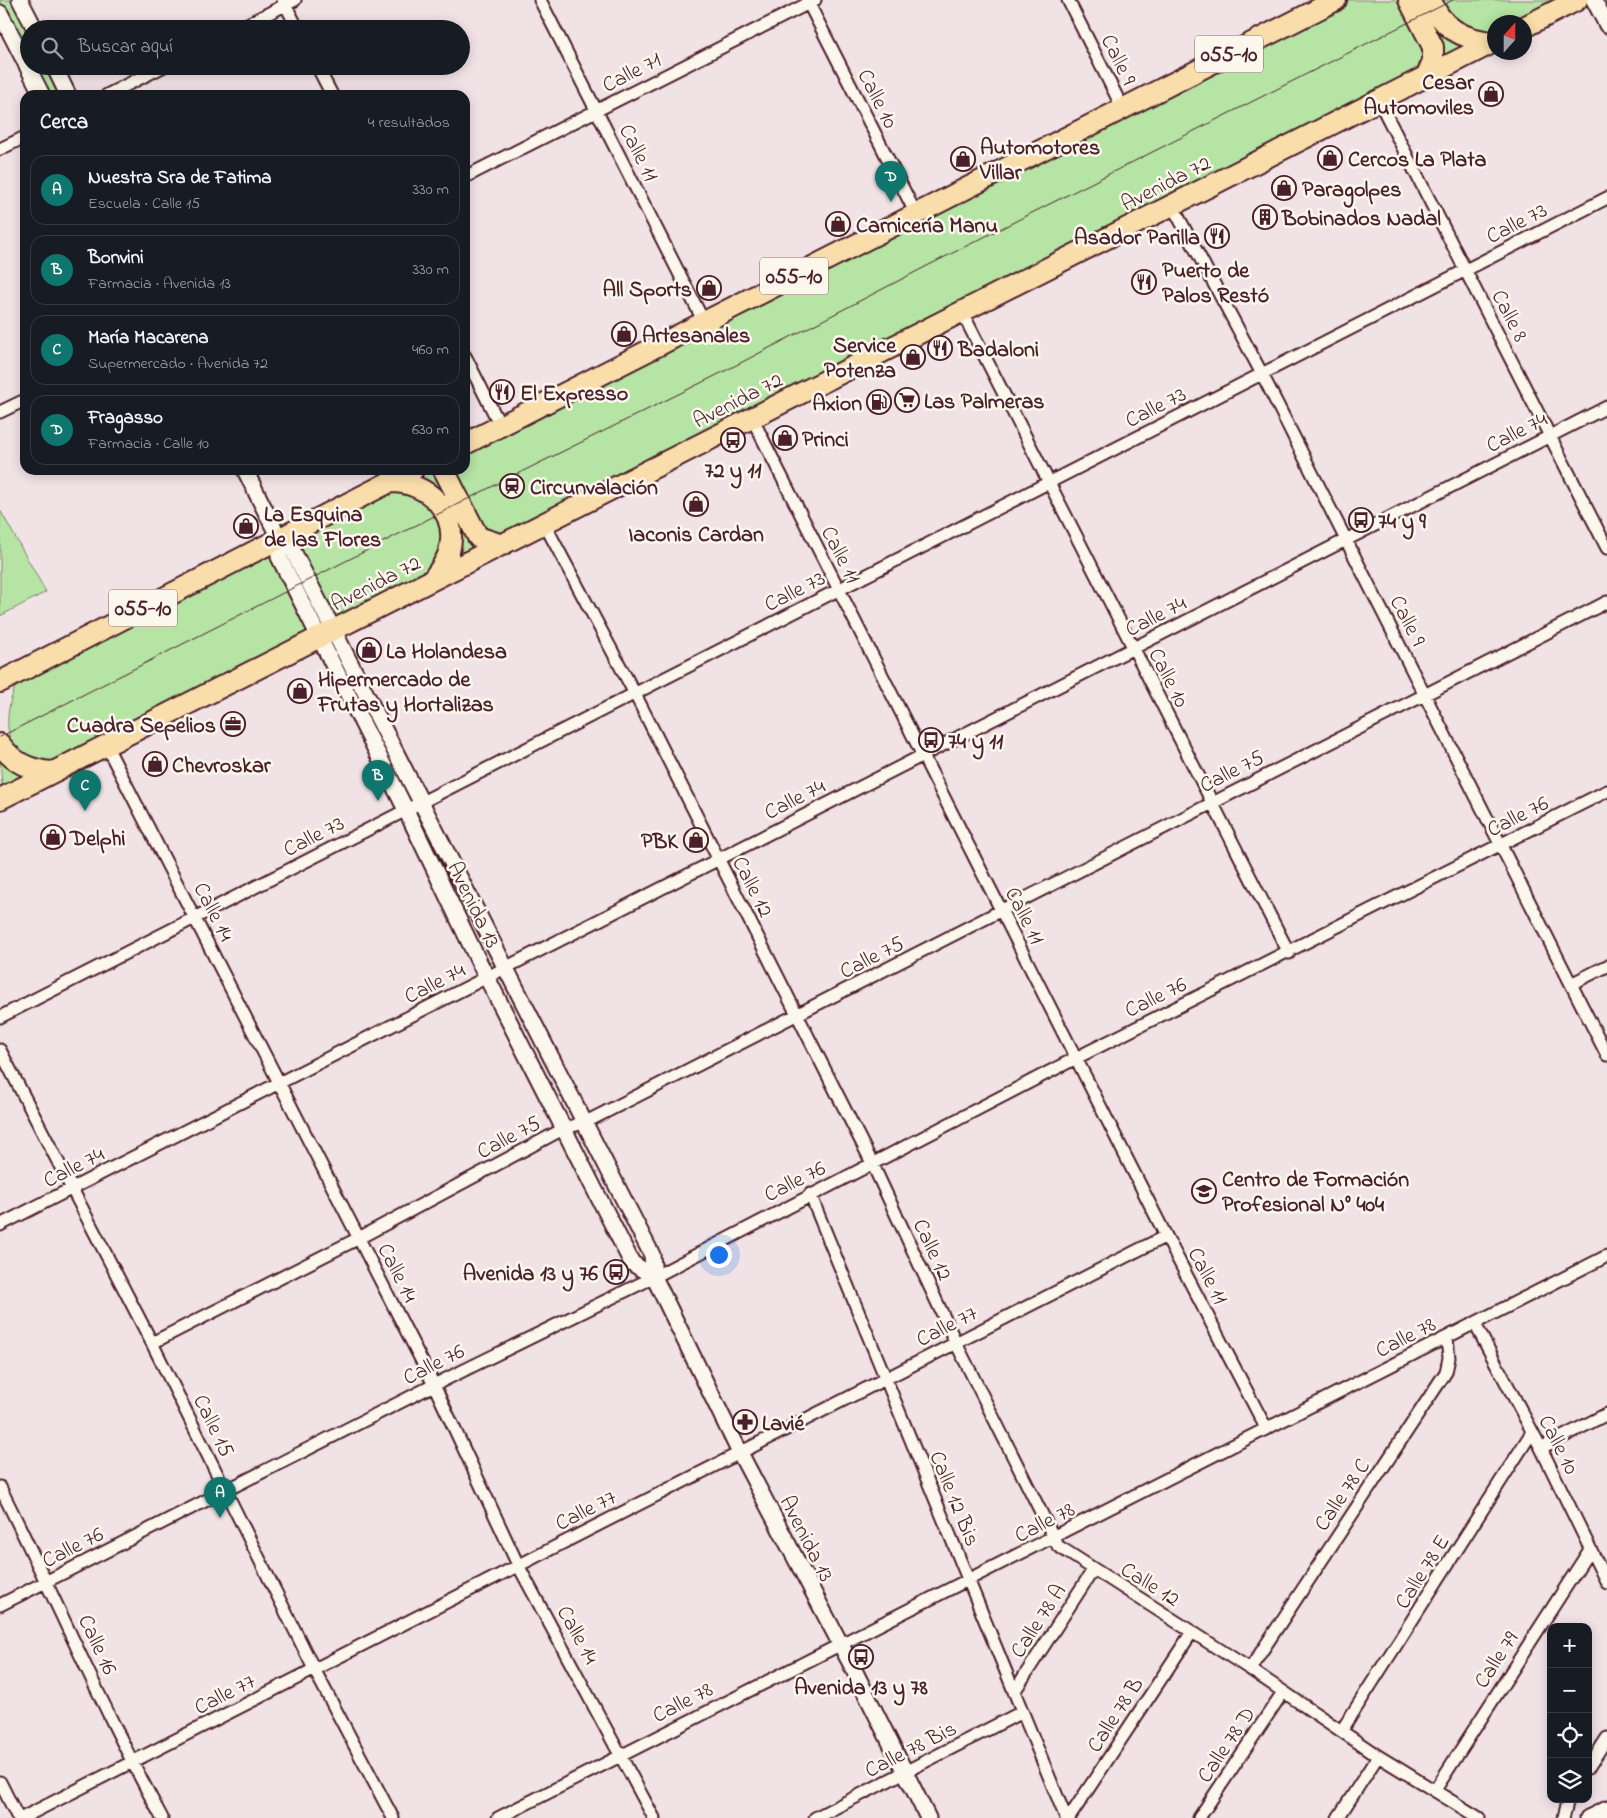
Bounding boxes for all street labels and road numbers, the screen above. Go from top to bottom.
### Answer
street label: Calle 9 [1091,29,1144,92]
road number: 055-10 [1195,36,1263,72]
street label: Calle 71 [597,45,668,102]
street label: Calle 10 [848,64,905,135]
street label: Calle 11 [609,119,665,188]
street label: Avenida 72 [1116,148,1217,221]
street label: Calle 73 [1481,196,1554,254]
road number: 055-10 [760,258,828,294]
street label: Calle 8 [1482,285,1535,348]
street label: Avenida 72 [688,365,789,438]
street label: Calle 73 [1120,380,1193,438]
street label: Calle 74 [1481,405,1554,463]
street label: Calle 11 [811,521,867,590]
street label: Avenida 72 [326,548,427,621]
street label: Calle 73 [759,564,832,622]
street label: Calle 74 [1120,589,1193,647]
road number: 055-10 [109,590,177,626]
street label: Calle 9 [1380,590,1433,653]
street label: Calle 10 [1139,643,1196,714]
street label: Calle 75 [1195,743,1270,802]
street label: Calle 74 [759,772,832,830]
street label: Calle 76 [1482,788,1555,847]
street label: Calle 73 [278,809,351,867]
street label: Calle 12 [722,851,780,923]
street label: Avenida 13 [437,856,507,954]
street label: Calle 14 [184,877,241,948]
street label: Calle 11 [995,882,1051,951]
street label: Calle 75 [835,929,910,988]
street label: Calle 74 [399,956,472,1014]
street label: Calle 76 [1120,970,1193,1027]
street label: Calle 75 [472,1108,547,1169]
street label: Calle 74 [38,1140,111,1198]
street label: Calle 76 [759,1153,832,1212]
street label: Calle 12 [903,1214,959,1286]
street label: Calle 14 [368,1238,425,1309]
street label: Calle 11 [1178,1242,1235,1311]
street label: Calle 77 [911,1299,984,1357]
street label: Calle 78 [1371,1310,1442,1367]
street label: Calle 76 [398,1336,471,1395]
street label: Calle 15 [183,1390,241,1463]
street label: Calle 10 [1529,1410,1586,1481]
street label: Calle 12 Bis [920,1447,987,1552]
street label: Calle 78 C [1307,1453,1380,1538]
street label: Calle 77 [550,1483,623,1541]
street label: Avenida 13 [770,1491,841,1588]
street label: Calle 78 [1010,1495,1081,1552]
street label: Calle 76 [37,1519,110,1578]
street label: Calle 78 E [1388,1529,1459,1616]
street label: Calle 12 [1114,1555,1185,1616]
street label: Calle 78 A [1003,1578,1076,1665]
street label: Calle 14 [547,1600,606,1671]
street label: Calle 16 [68,1610,124,1681]
street label: Calle 79 [1467,1625,1528,1696]
street label: Calle 77 [189,1667,262,1725]
street label: Calle 78 B [1080,1671,1153,1760]
street label: Calle 78 [648,1675,719,1732]
street label: Calle 78 D [1190,1701,1265,1790]
street label: Calle 78 Bis [860,1714,963,1788]

